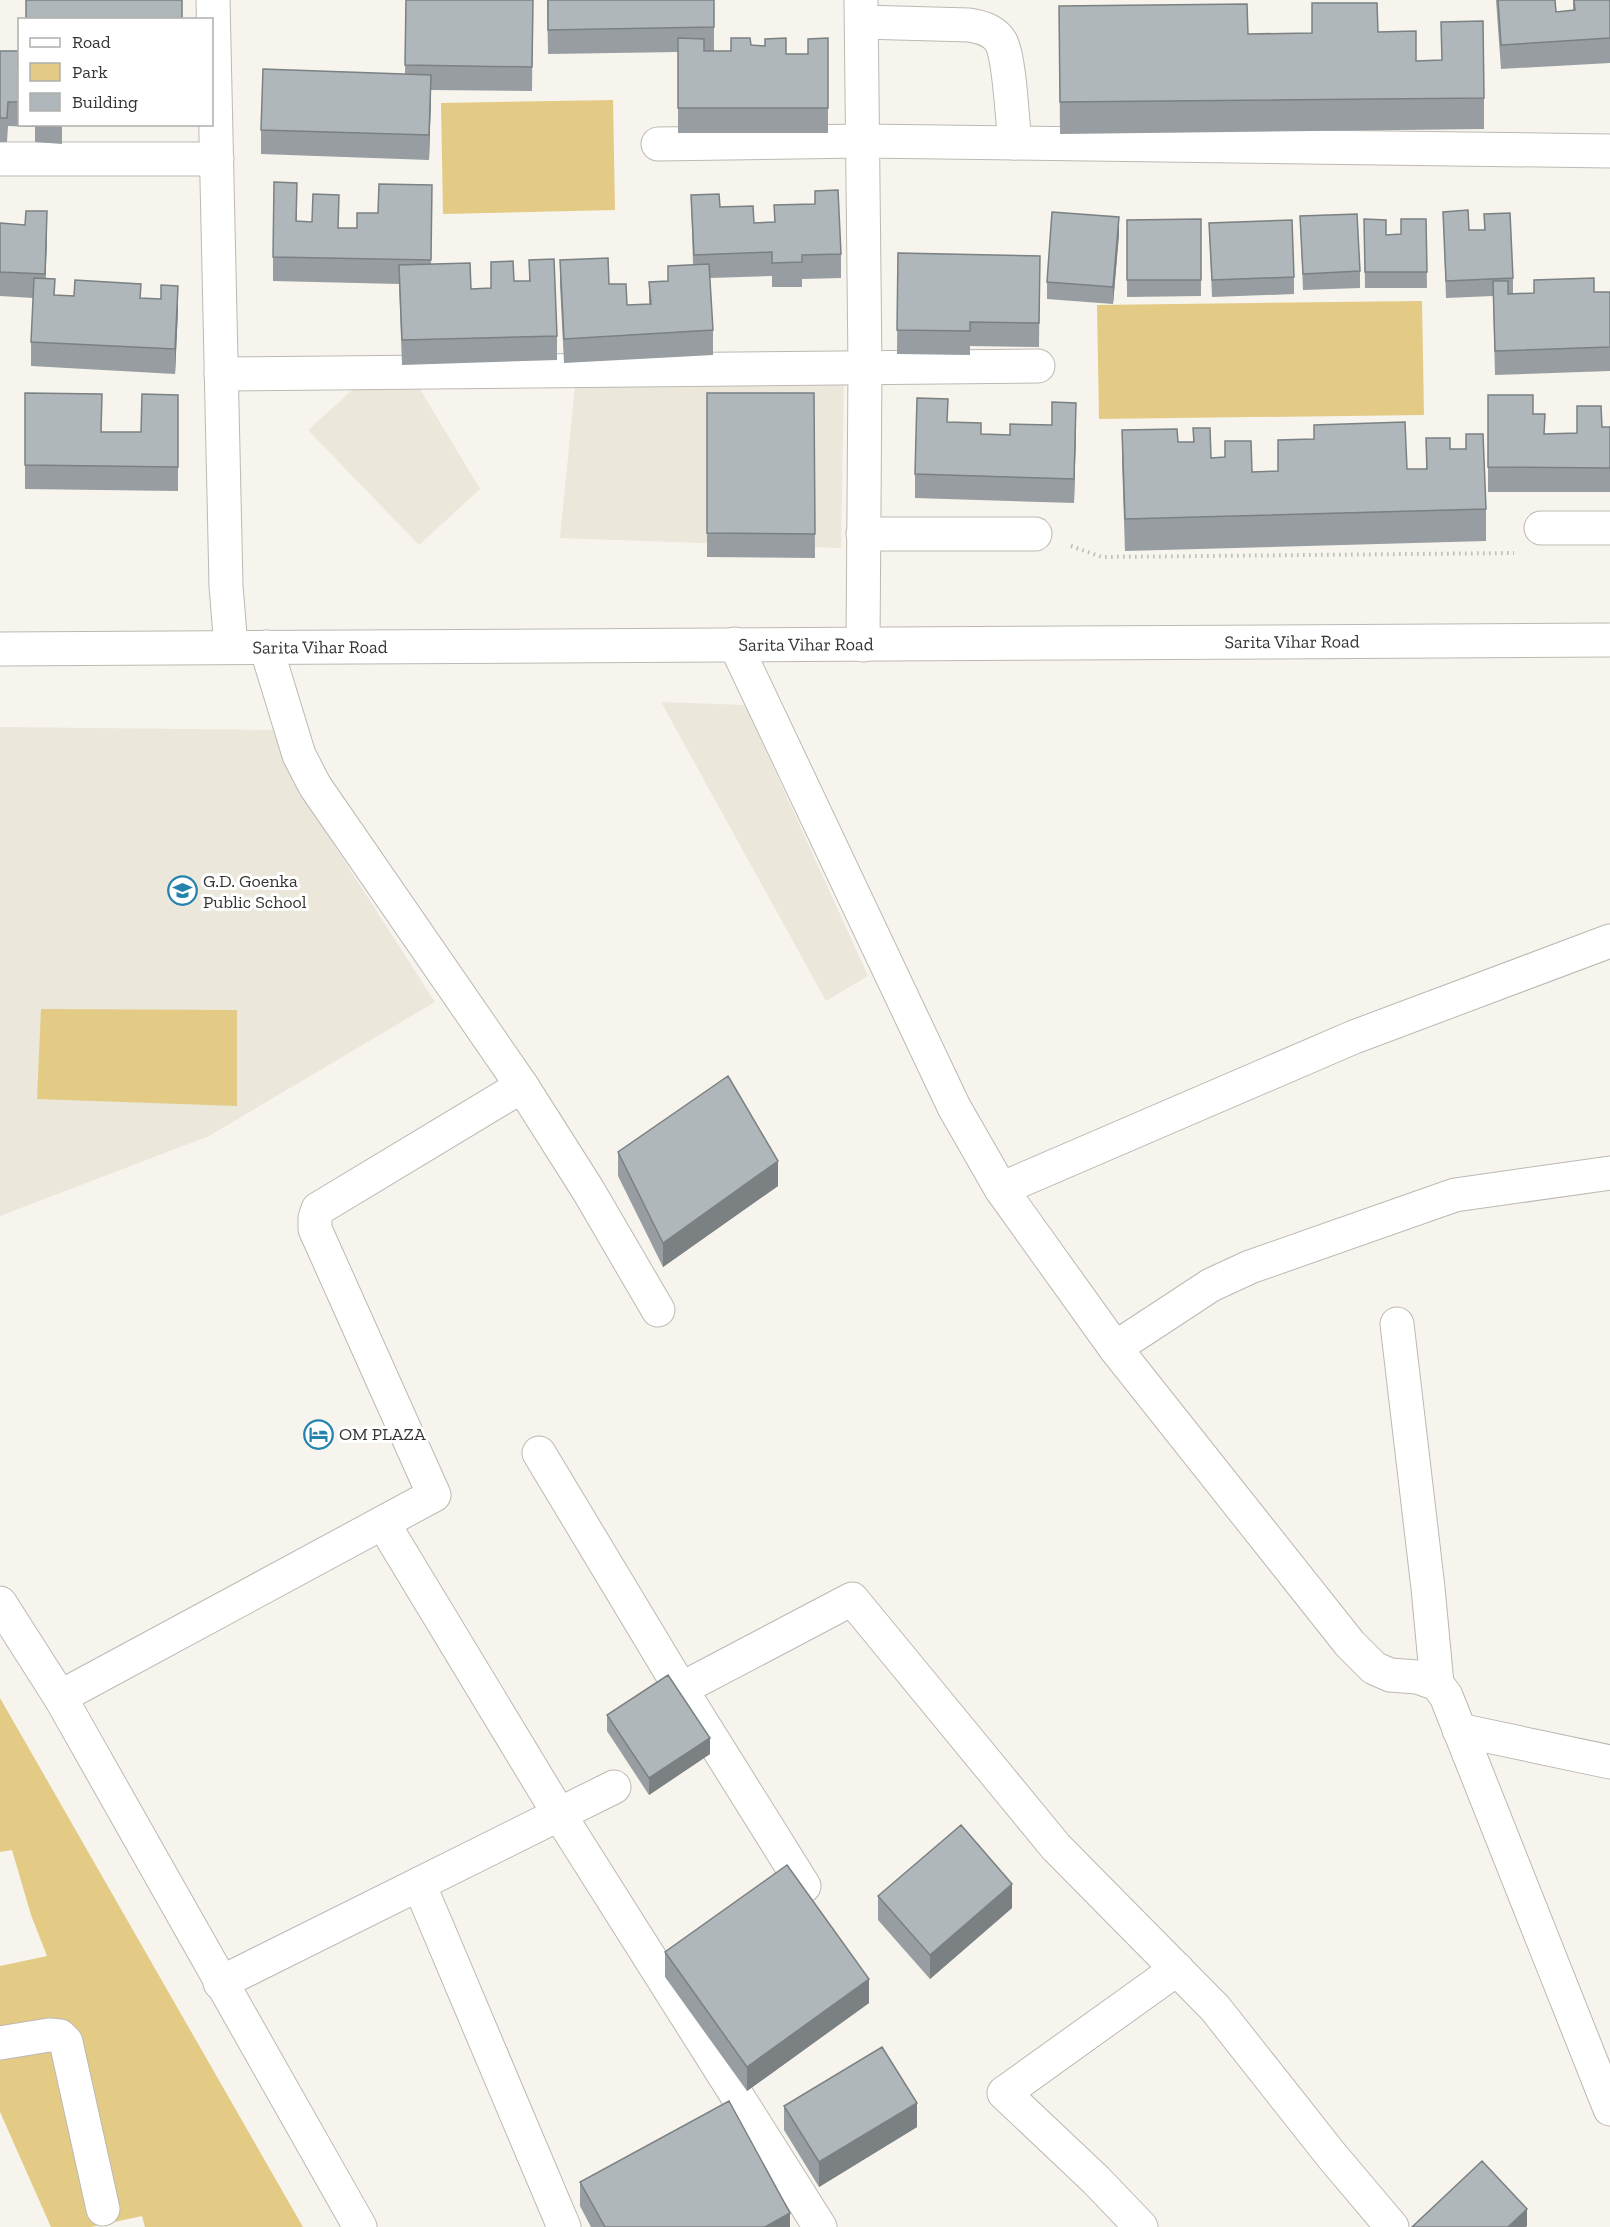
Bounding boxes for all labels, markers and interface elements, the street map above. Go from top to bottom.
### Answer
legend [18,18,213,126]
text: Road [72,31,111,53]
text: Park [72,61,108,83]
text: Building [72,91,138,113]
street label: Sarita Vihar Road [1224,630,1360,653]
street label: Sarita Vihar Road [738,633,874,656]
street label: Sarita Vihar Road [252,636,388,659]
place label: G.D. Goenka Public School [203,870,307,913]
school or university icon: G.D. Goenka Public School [166,875,198,907]
hotel icon: OM PLAZA [302,1418,334,1450]
place label: OM PLAZA [339,1423,426,1445]

